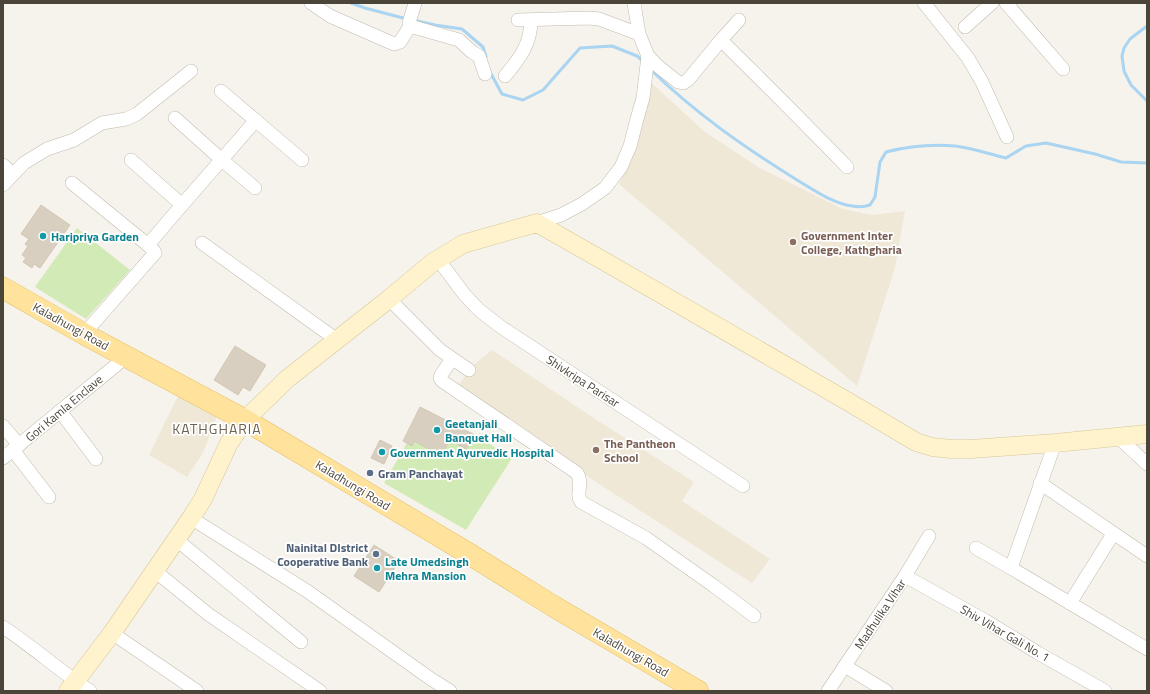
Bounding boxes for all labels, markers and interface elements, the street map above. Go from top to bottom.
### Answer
place label: Government Inter College, Kathgharia [801,226,902,259]
place label: Haripriya Garden [51,227,139,246]
marker: Haripriya Garden [38,231,48,241]
marker: Government Inter College, Kathgharia [788,237,798,247]
street label: Kaladhungi Road [29,297,113,355]
street label: Shivkripa Parisar [542,350,624,412]
street label: Gori Kamla Enclave [21,370,107,446]
place label: Geetanjali Banquet Hall [445,414,512,447]
district label: KATHGHARIA [172,418,262,439]
marker: Geetanjali Banquet Hall [432,425,442,435]
place label: The Pantheon School [604,434,676,467]
place label: Government Ayurvedic Hospital [390,443,554,462]
marker: The Pantheon School [591,445,601,455]
marker: Government Ayurvedic Hospital [377,447,387,457]
street label: Kaladhungi Road [312,455,394,515]
place label: Gram Panchayat [378,464,463,483]
marker: Gram Panchayat [365,468,375,478]
place label: Nainital DIstrict Cooperative Bank [277,538,369,571]
marker: Nainital DIstrict Cooperative Bank [371,549,381,559]
place label: Late Umedsingh Mehra Mansion [385,552,469,585]
marker: Late Umedsingh Mehra Mansion [372,563,382,573]
street label: Madhulika Vihar [849,575,911,653]
street label: Shiv Vihar Gali No. 1 [957,600,1053,666]
street label: Kaladhungi Road [590,623,672,681]

